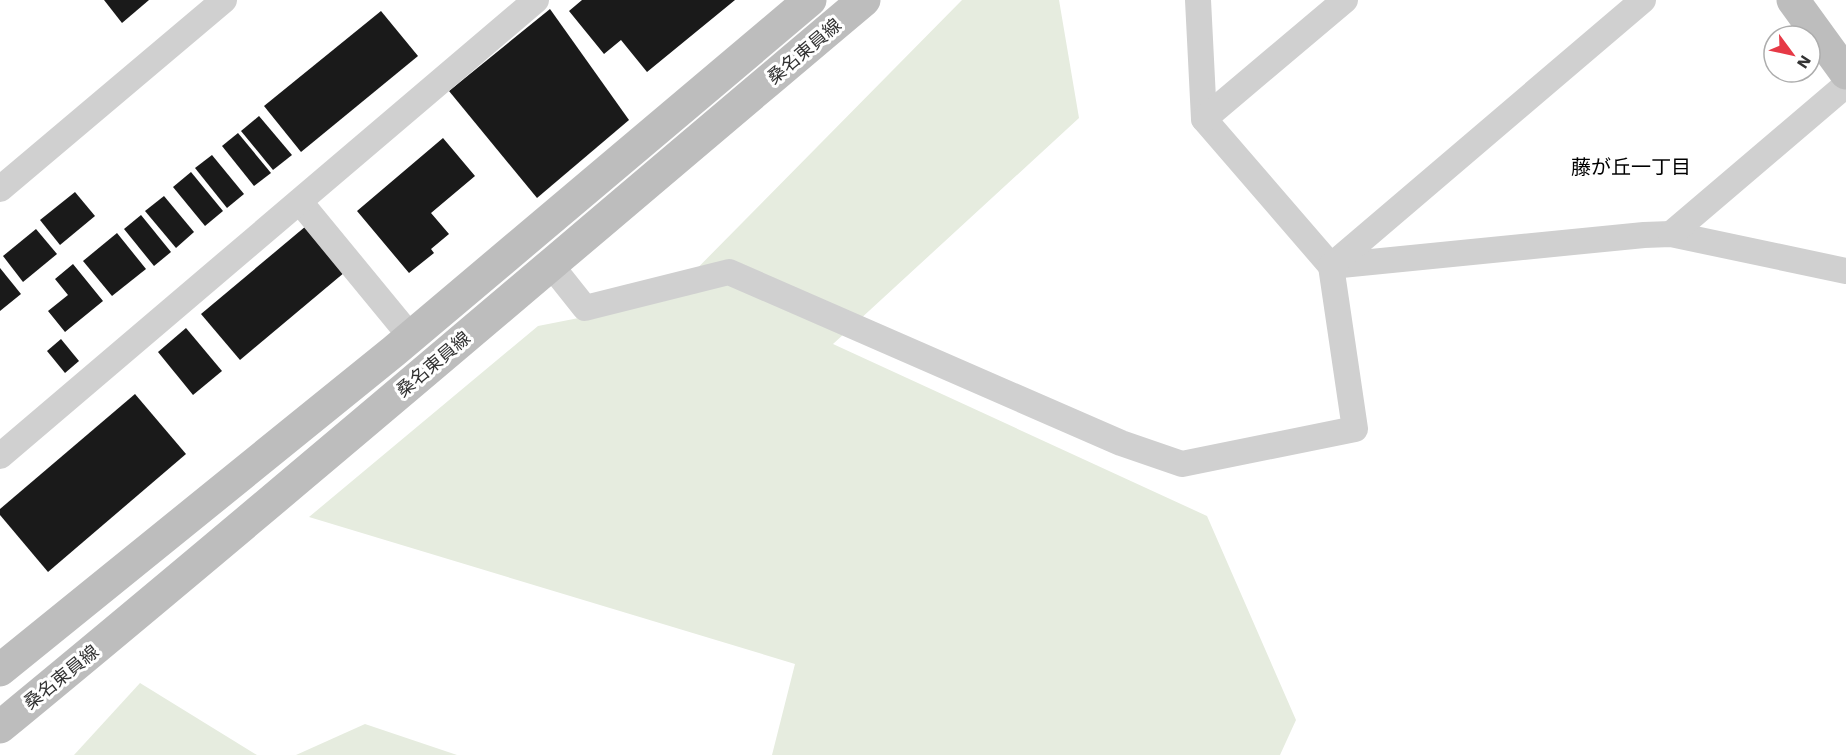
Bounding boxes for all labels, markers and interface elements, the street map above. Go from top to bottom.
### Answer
street label: 桑名東員線 [763,14,845,88]
north arrow [1762,24,1822,84]
text: N [1793,52,1815,72]
district label: 藤が丘一丁目 [1571,155,1691,179]
street label: 桑名東員線 [392,327,474,401]
street label: 桑名東員線 [19,641,103,713]

